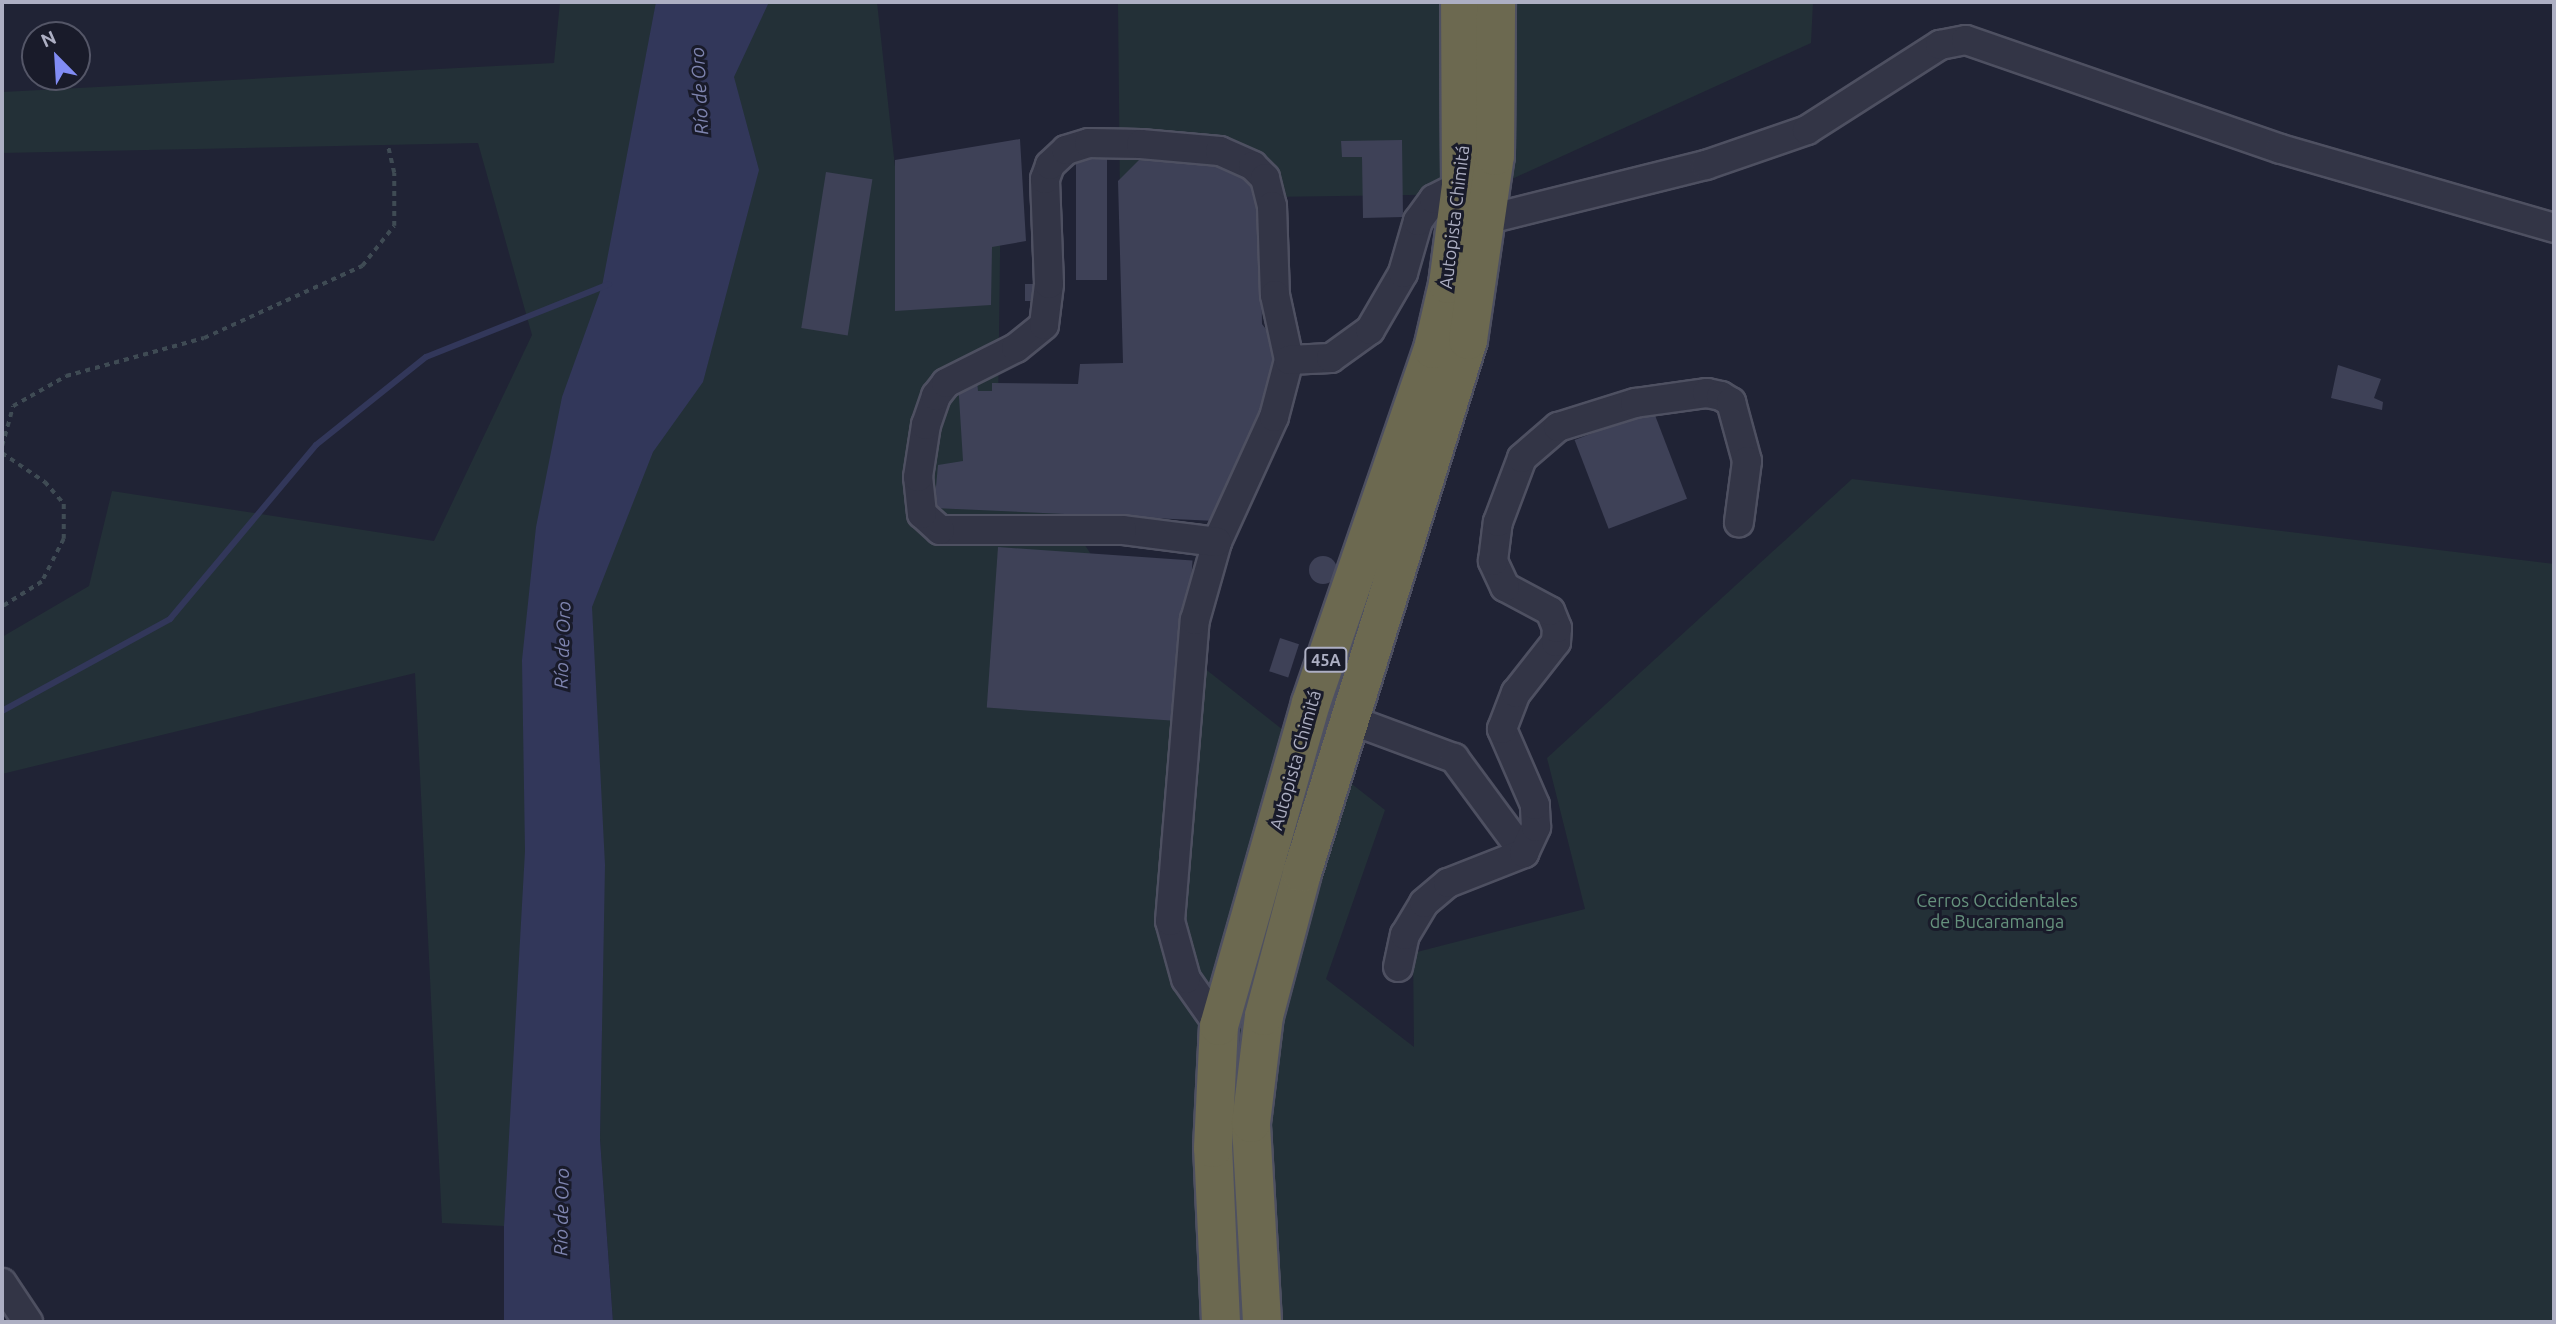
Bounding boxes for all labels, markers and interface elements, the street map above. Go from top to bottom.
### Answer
north arrow [21,21,91,91]
text: N [37,26,59,52]
water label: Río de Oro [686,47,714,135]
street label: Autopista Chimitá [1434,144,1474,290]
water label: Río de Oro [550,601,576,689]
road number: 45A [1303,648,1349,673]
street label: Autopista Chimitá [1265,688,1325,832]
park label: Cerros Occidentales de Bucaramanga [1916,890,2078,932]
water label: Río de Oro [550,1168,574,1256]

